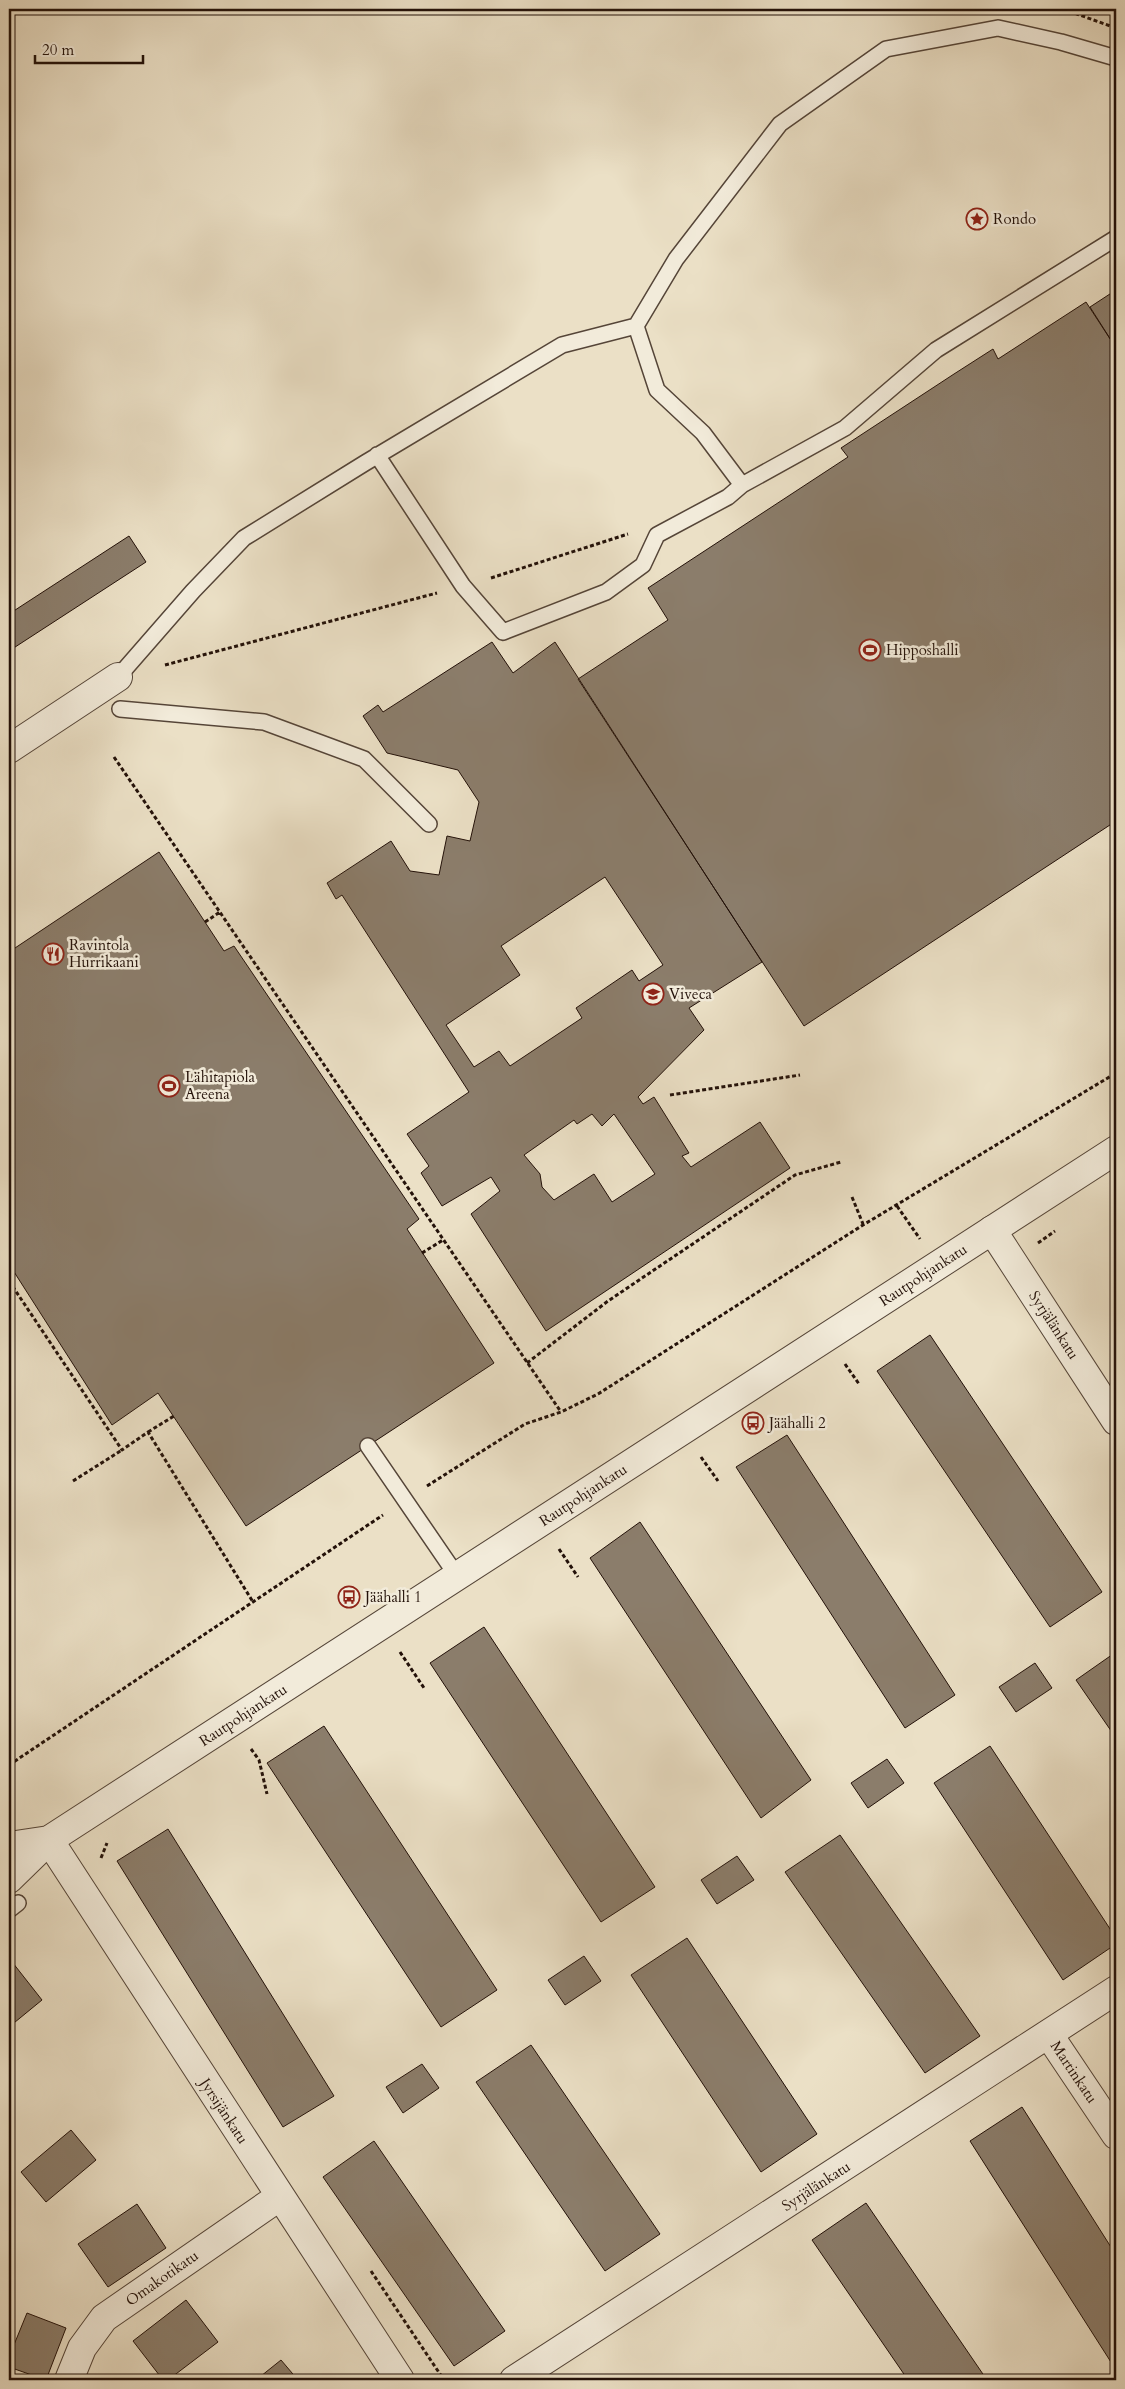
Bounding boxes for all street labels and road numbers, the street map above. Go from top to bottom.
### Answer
street label: Rautpohjankatu [875,1239,971,1311]
street label: Syrjälänkatu [1024,1287,1084,1363]
street label: Rautpohjankatu [535,1459,631,1531]
street label: Rautpohjankatu [195,1679,291,1751]
street label: Martinkatu [1046,2037,1102,2107]
street label: Jyrsijänkatu [194,2073,253,2148]
street label: Syrjälänkatu [778,2156,854,2216]
street label: Omakotikatu [122,2246,202,2310]

